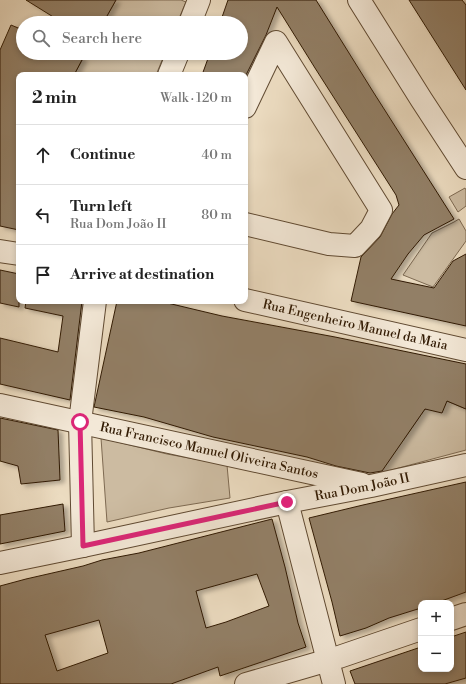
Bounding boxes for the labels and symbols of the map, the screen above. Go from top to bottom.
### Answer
street label: Rua Engenheiro Manuel da Maia [261,296,450,354]
route start [71,413,89,431]
street label: Rua Francisco Manuel Oliveira Santos [98,419,320,482]
street label: Rua Dom João II [313,470,411,505]
route end [278,493,296,511]

